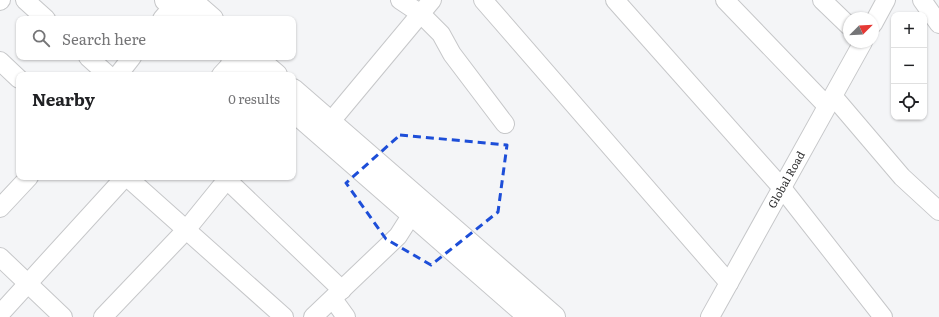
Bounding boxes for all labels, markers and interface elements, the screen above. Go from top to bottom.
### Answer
north arrow [843,12,879,48]
map controls [891,12,927,120]
button: + [891,12,927,48]
search box [16,16,296,60]
icon: search [30,27,52,49]
text: Search here [62,27,146,50]
button: − [891,48,927,84]
button: locate [891,84,927,120]
text: Nearby [32,86,95,111]
text: 0 results [228,89,280,108]
street label: Global Road [763,148,808,211]

